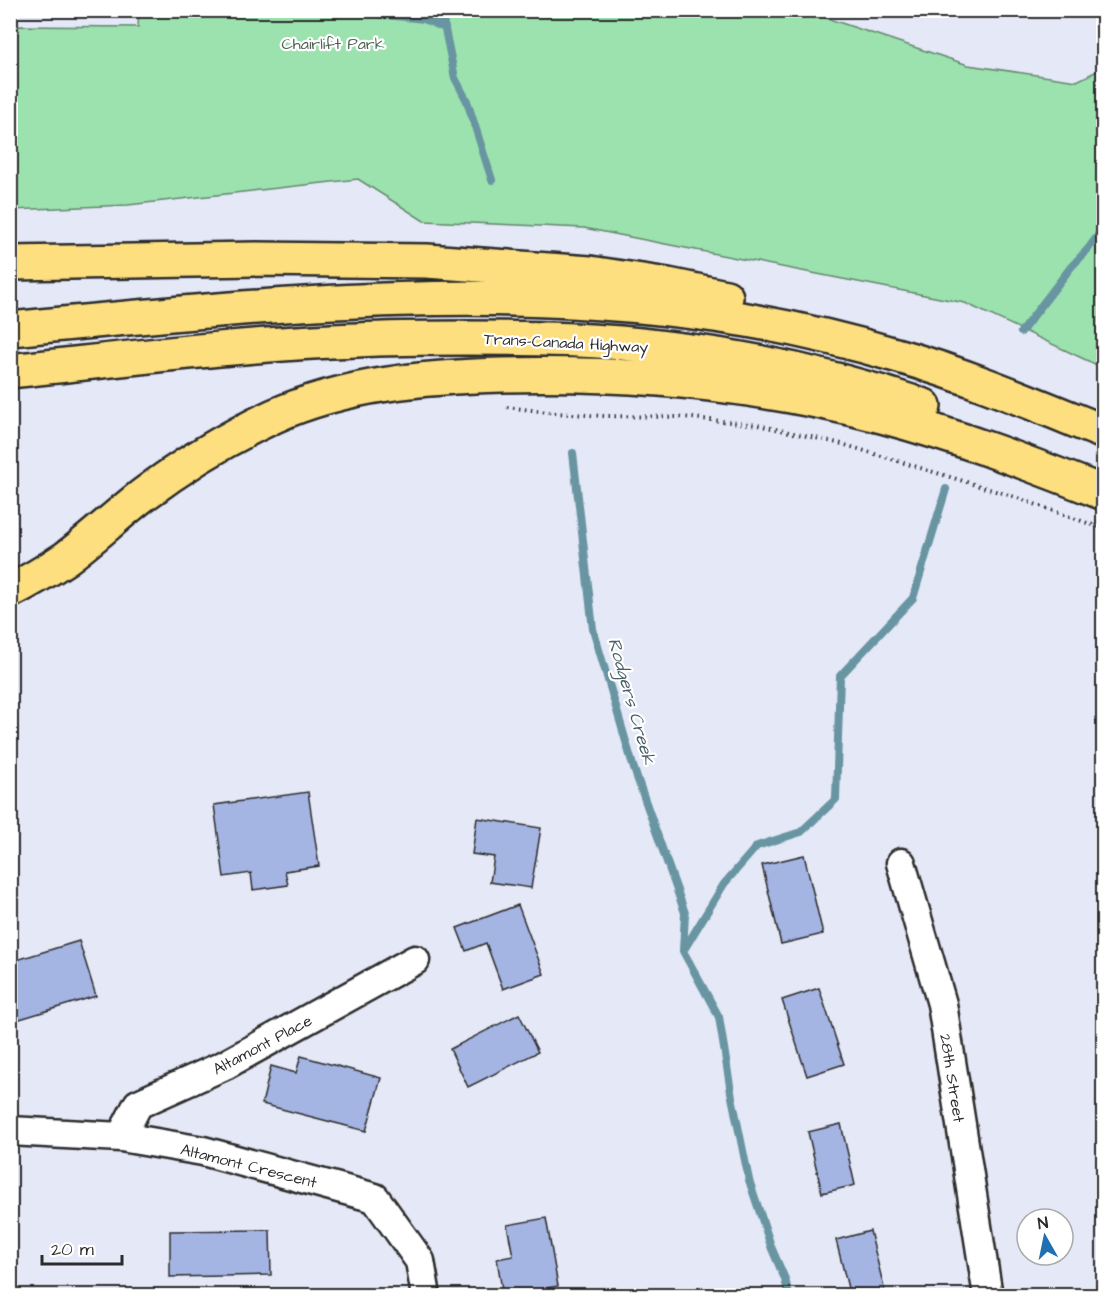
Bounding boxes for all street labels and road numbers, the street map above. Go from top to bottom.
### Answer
street label: Trans-Canada Highway [483,328,649,359]
street label: Altamont Place [209,1009,316,1080]
street label: 28th Street [934,1032,970,1125]
street label: Altamont Crescent [178,1138,320,1194]

